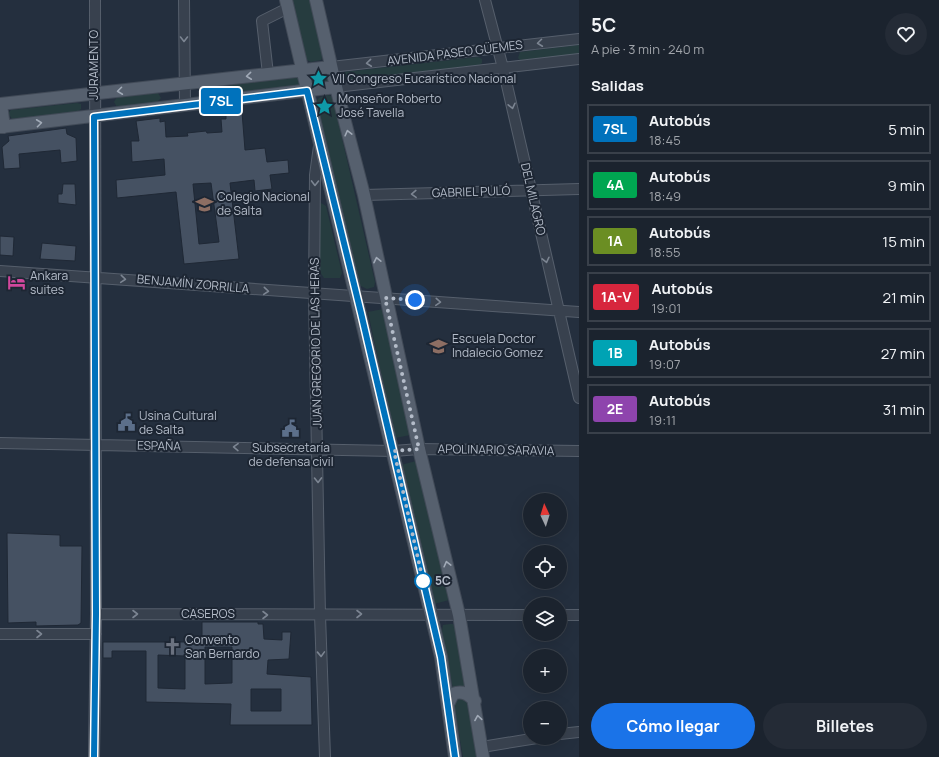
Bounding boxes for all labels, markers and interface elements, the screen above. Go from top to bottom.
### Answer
text: 5C [591,12,616,38]
button: heart [885,13,927,55]
street label: JURAMENTO [85,30,102,100]
one-way arrow [180,36,188,42]
street label: AVENIDA PASEO GÜEMES [386,36,524,69]
one-way arrow [537,39,543,48]
text: A pie · 3 min · 240 m [591,40,704,58]
one-way arrow [366,58,372,67]
place icon: VII Congreso Eucarístico Nacional [309,69,329,89]
place label: VII Congreso Eucarístico Nacional [332,70,516,87]
one-way arrow [246,71,252,80]
text: Salidas [591,75,644,96]
one-way arrow [117,86,123,95]
line badge: 7SL [198,88,244,114]
place label: Monseñor Roberto José Tavella [338,90,441,121]
text: 7SL [209,91,233,110]
place icon: Monseñor Roberto José Tavella [315,96,335,116]
one-way arrow [507,103,515,109]
text: Autobús [649,110,711,131]
one-way arrow [36,119,42,128]
text: 7SL [603,119,627,138]
text: 5 min [888,119,925,140]
one-way arrow [344,130,352,136]
text: 18:45 [649,131,681,149]
street label: DEL MILAGRO [517,161,550,237]
text: Autobús [649,166,711,187]
text: 4A [606,175,624,194]
text: 9 min [888,175,925,196]
one-way arrow [311,180,319,186]
street label: GABRIEL PULÓ [431,182,511,201]
text: 18:49 [649,187,681,205]
place label: Colegio Nacional de Salta [217,188,310,219]
one-way arrow [411,190,417,198]
school or university icon: Colegio Nacional de Salta [194,194,214,214]
text: Autobús [649,222,711,243]
text: 1A [607,231,623,250]
text: 15 min [882,231,925,252]
text: 18:55 [649,243,681,261]
street label: JUAN GREGORIO DE LAS HERAS [306,257,325,429]
one-way arrow [374,257,382,263]
one-way arrow [542,257,550,263]
place label: Ankara suites [30,267,68,298]
street label: BENJAMÍN ZORRILLA [136,270,250,297]
hotel icon: Ankara suites [7,273,27,293]
one-way arrow [120,274,126,283]
text: Autobús [651,278,713,299]
one-way arrow [263,286,269,295]
text: 1A-V [601,287,631,306]
text: 21 min [882,287,925,308]
your location [405,290,425,310]
one-way arrow [435,298,441,307]
text: 19:01 [651,299,681,317]
place label: Escuela Doctor Indalecio Gomez [452,330,543,361]
text: Autobús [649,334,711,355]
school or university icon: Escuela Doctor Indalecio Gomez [429,336,449,356]
text: 1B [608,343,622,362]
text: 27 min [881,343,925,364]
text: 19:07 [649,355,680,373]
text: Autobús [649,390,711,411]
text: 2E [607,399,623,418]
text: 31 min [883,399,925,420]
place label: Usina Cultural de Salta [139,407,217,438]
text: 19:11 [649,411,676,429]
public building icon: Usina Cultural de Salta [116,413,136,433]
public building icon: Subsecretaría de defensa civil [281,419,301,439]
street label: ESPAÑA [137,437,182,454]
place label: Subsecretaría de defensa civil [249,439,333,470]
street label: APOLINARIO SARAVIA [438,440,555,459]
one-way arrow [233,443,239,451]
one-way arrow [314,477,322,483]
north arrow [523,493,567,537]
map controls [523,493,567,745]
button: locate [523,545,567,589]
one-way arrow [443,560,451,567]
marker: 5C [414,572,432,590]
place label: 5C [435,572,451,589]
button: layers [523,597,567,641]
street label: CASEROS [181,605,235,622]
one-way arrow [132,610,138,618]
one-way arrow [262,610,268,619]
one-way arrow [356,610,362,619]
one-way arrow [36,630,42,638]
place label: Convento San Bernardo [185,631,260,662]
church icon: Convento San Bernardo [162,637,182,657]
button: + [523,649,567,693]
one-way arrow [317,651,325,657]
button: − [523,701,567,745]
button: Cómo llegar [591,703,755,749]
button: Billetes [763,703,927,749]
one-way arrow [474,715,483,722]

